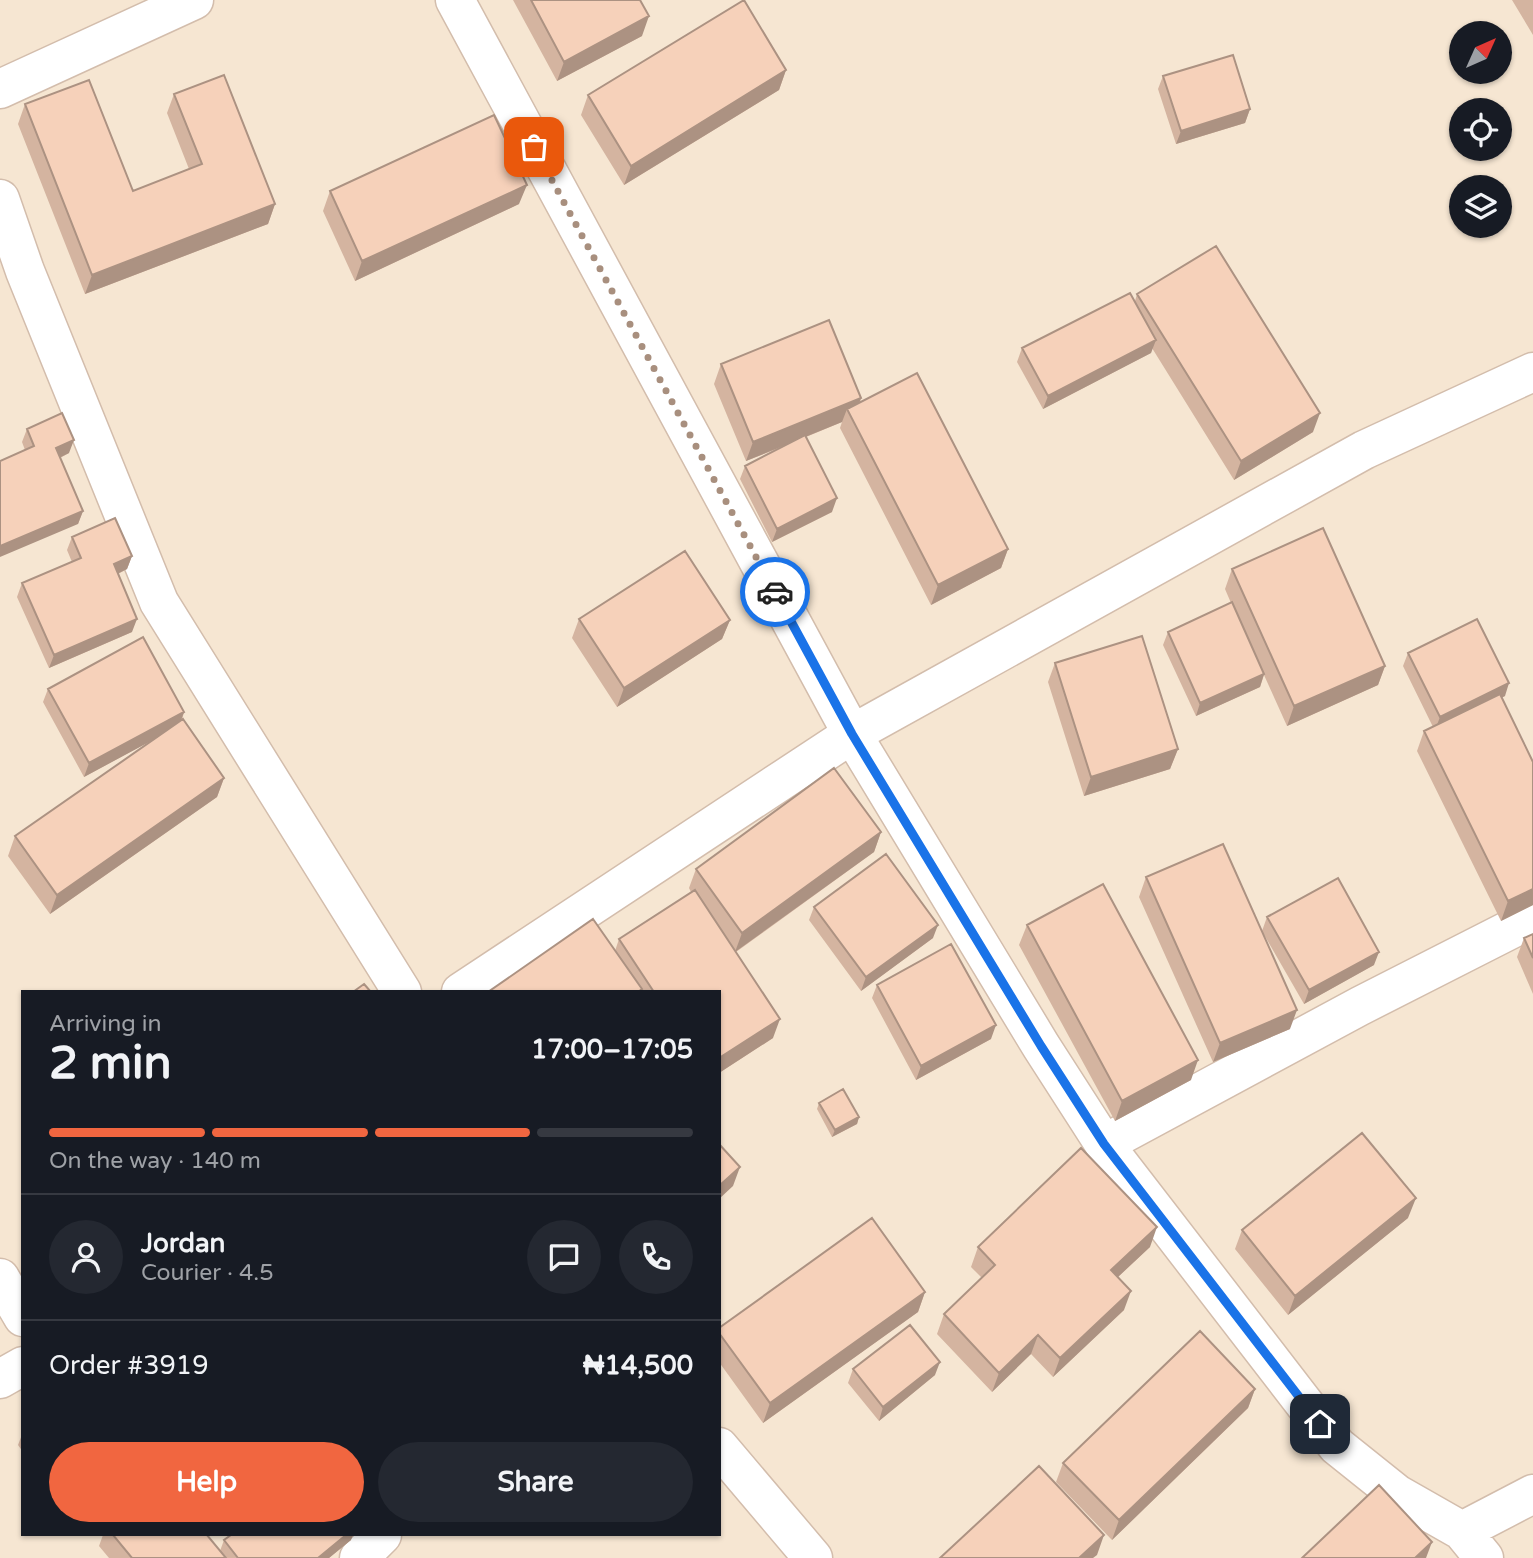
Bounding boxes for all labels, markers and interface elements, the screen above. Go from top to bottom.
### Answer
north arrow [1449,21,1512,84]
map controls [1449,21,1512,238]
button: locate [1449,98,1512,161]
pin [504,117,564,177]
icon: bag [515,128,553,166]
button: layers [1449,175,1512,238]
courier [740,557,810,627]
icon: car [756,573,794,611]
text: Arriving in [49,1010,162,1038]
text: 17:00–17:05 [531,1034,693,1065]
text: 2 min [49,1036,172,1091]
text: On the way · 140 m [49,1147,261,1175]
button: person [49,1220,123,1294]
button: chat [527,1220,601,1294]
button: phone [619,1220,693,1294]
text: Jordan [141,1228,225,1259]
text: Courier · 4.5 [141,1259,274,1287]
text: Order #3919 [49,1350,209,1381]
text: ₦14,500 [583,1350,693,1381]
pin [1290,1394,1350,1454]
icon: home [1301,1405,1339,1443]
button: Help [49,1442,364,1522]
button: Share [378,1442,693,1522]

